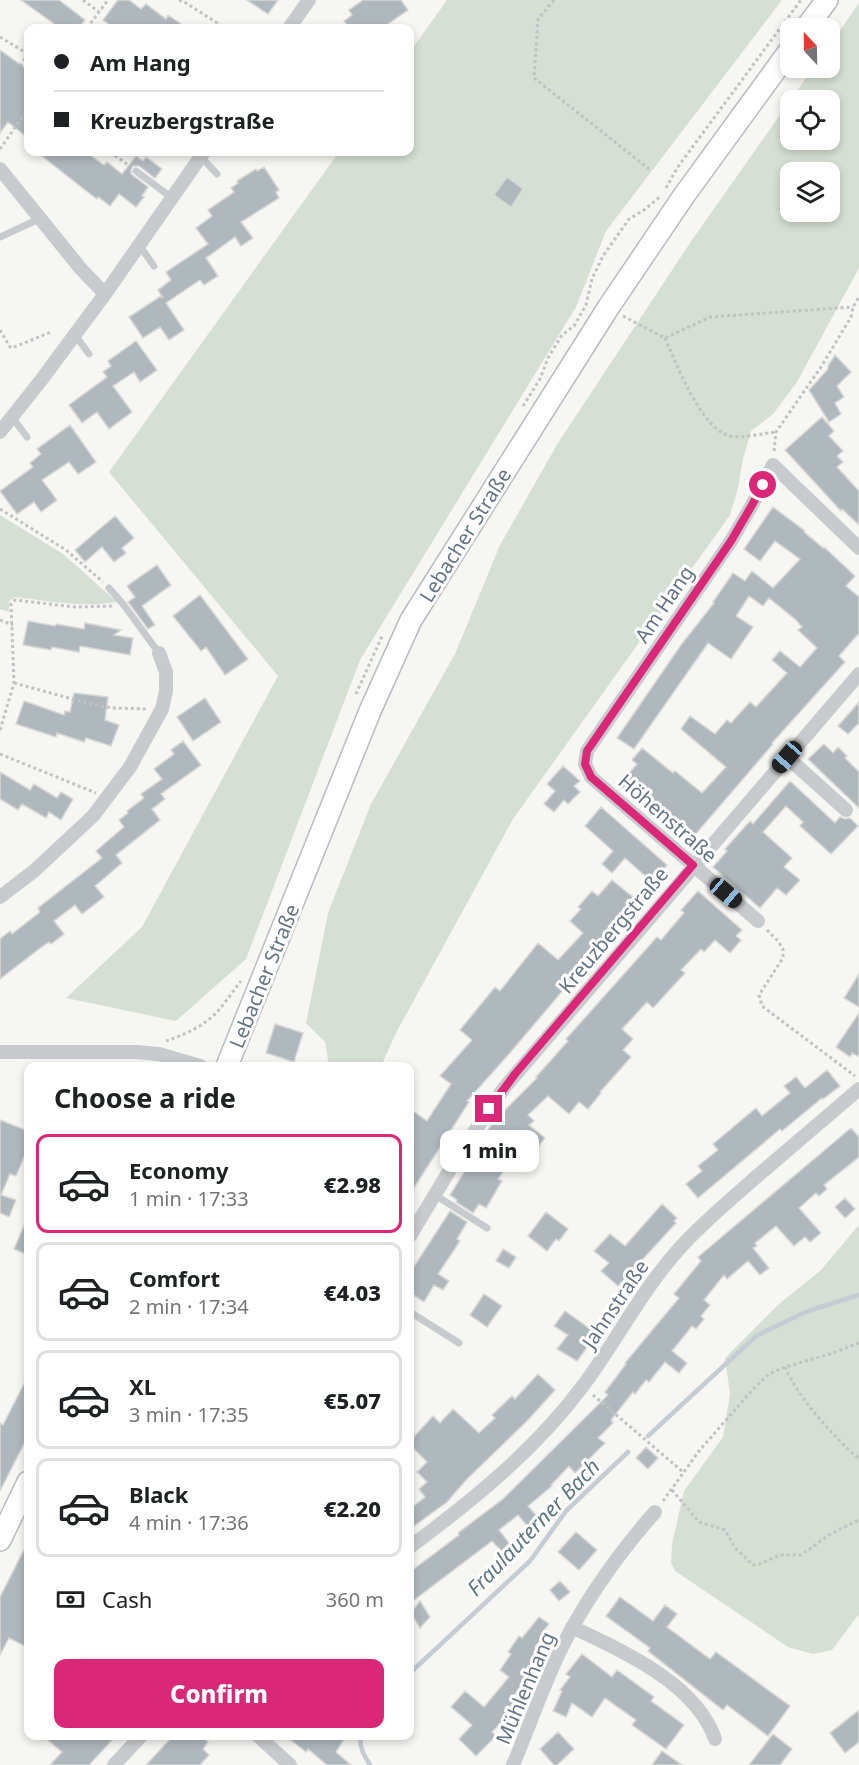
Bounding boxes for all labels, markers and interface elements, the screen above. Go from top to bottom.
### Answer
north arrow [780,18,840,78]
map controls [780,18,840,222]
text: Am Hang [90,47,191,77]
button: locate [780,90,840,150]
text: Kreuzbergstraße [90,105,275,135]
button: layers [780,162,840,222]
street label: Lebacher Straße [413,463,517,607]
route start [749,471,776,498]
street label: Am Hang [628,560,700,648]
car [768,738,806,776]
street label: Höhenstraße [613,768,723,868]
street label: Kreuzbergstraße [552,861,674,999]
car [706,875,746,911]
street label: Lebacher Straße [223,900,305,1052]
text: Choose a ride [54,1079,236,1116]
route end [475,1095,502,1122]
callout: 1 min [440,1130,538,1172]
text: 1 min [462,1137,517,1164]
text: Economy [129,1155,228,1185]
icon: car [57,1157,111,1211]
text: €2.98 [324,1169,381,1199]
text: 1 min · 17:33 [129,1185,249,1212]
street label: Jahnstraße [574,1255,654,1355]
text: Comfort [129,1263,220,1293]
icon: car [57,1265,111,1319]
text: €4.03 [324,1277,381,1307]
text: 2 min · 17:34 [129,1293,249,1320]
text: XL [129,1371,156,1401]
icon: car [57,1373,111,1427]
text: €5.07 [324,1385,381,1415]
text: 3 min · 17:35 [129,1401,249,1428]
water label: Fraulauterner Bach [460,1453,606,1601]
text: Black [129,1479,188,1509]
icon: car [57,1481,111,1535]
text: €2.20 [324,1493,381,1523]
text: 4 min · 17:36 [129,1509,249,1536]
icon: cash [54,1583,87,1616]
text: Cash [102,1584,152,1614]
text: 360 m [326,1586,384,1613]
street label: Mühlenhang [489,1628,561,1748]
button: Confirm [54,1659,384,1728]

